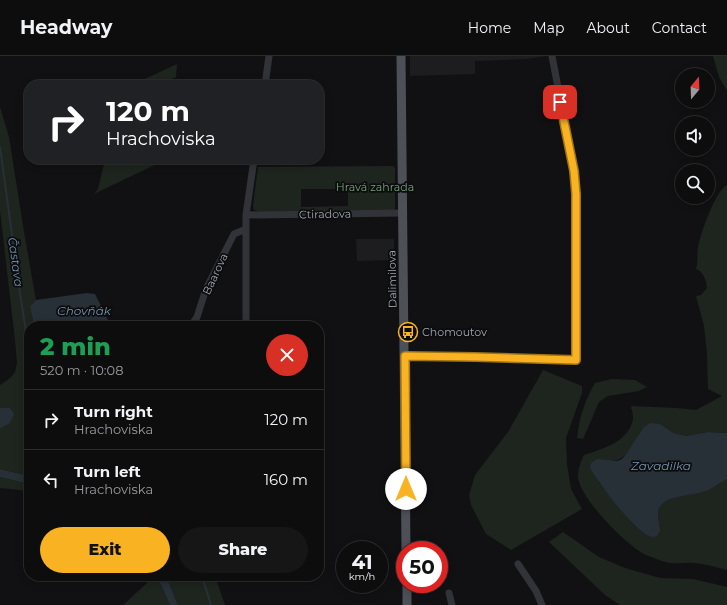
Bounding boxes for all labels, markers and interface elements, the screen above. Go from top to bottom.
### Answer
text: Headway [20,16,112,39]
text: Home [468,19,511,37]
text: Map [533,19,564,37]
text: About [586,19,630,37]
text: Contact [652,19,707,37]
north arrow [675,68,715,108]
map controls [675,68,715,204]
pin [543,85,577,119]
icon: arrive [549,91,571,113]
text: 120 m [106,94,190,128]
icon: right [40,96,92,148]
button: sound [675,116,715,156]
text: Hrachoviska [106,128,216,150]
button: search [675,164,715,204]
park label: Hravá zahrada [336,180,414,194]
street label: Ctiradova [299,207,351,221]
water label: Častava [5,236,27,288]
street label: Dalimilova [384,250,400,308]
street label: Baarova [199,251,231,297]
water label: Chovňák [57,303,112,318]
bus stop icon: Chomoutov [397,321,419,343]
place label: Chomoutov [422,325,487,339]
text: 2 min [40,332,111,361]
button: close [266,334,308,376]
text: 520 m · 10:08 [40,362,124,378]
text: Turn right [74,402,153,421]
icon: right [40,409,62,431]
text: 120 m [264,410,308,429]
text: Hrachoviska [74,421,153,437]
water label: Zavadilka [630,458,691,473]
text: Turn left [74,462,141,481]
position arrow [385,468,427,510]
icon: left [40,469,62,491]
text: 160 m [264,470,308,489]
text: Hrachoviska [74,481,153,497]
button: Exit [40,527,170,573]
button: Share [178,527,308,573]
speed limit sign: 50 [396,541,448,593]
text: 41 [351,550,373,574]
text: km/h [349,570,375,583]

